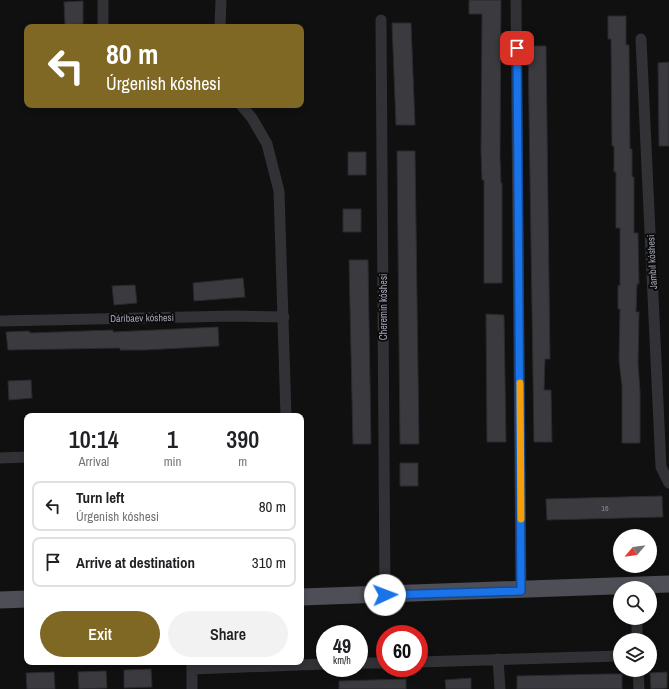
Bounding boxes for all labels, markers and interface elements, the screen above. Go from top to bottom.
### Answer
pin [500,31,534,65]
text: 80 m [106,35,158,73]
icon: arrive [506,37,528,59]
icon: left [40,40,92,92]
text: Úrgenish kóshesi [106,71,221,96]
street label: Jambıl kóshesi [644,234,660,290]
street label: Cheremin kóshesi [377,274,390,340]
street label: Dáribaev kóshesi [110,311,174,325]
text: 10:14 [69,423,119,455]
text: 1 [167,423,178,455]
text: 390 [226,423,259,455]
text: Arrival [78,453,109,470]
text: min [164,453,181,470]
text: m [238,453,247,470]
text: Turn left [76,487,124,508]
icon: left [42,495,64,517]
text: 80 m [259,496,286,517]
house number: 16 [601,503,609,513]
text: Úrgenish kóshesi [76,508,159,525]
north arrow [613,529,657,573]
map controls [613,529,657,677]
icon: arrive [42,551,64,573]
text: Arrive at destination [76,552,195,573]
text: 310 m [252,552,286,573]
position arrow [364,574,406,616]
button: search [613,581,657,625]
button: Exit [40,611,160,657]
button: Share [168,611,288,657]
speed limit sign: 60 [376,625,428,677]
text: 49 [333,632,351,659]
button: layers [613,633,657,677]
text: km/h [333,654,351,667]

